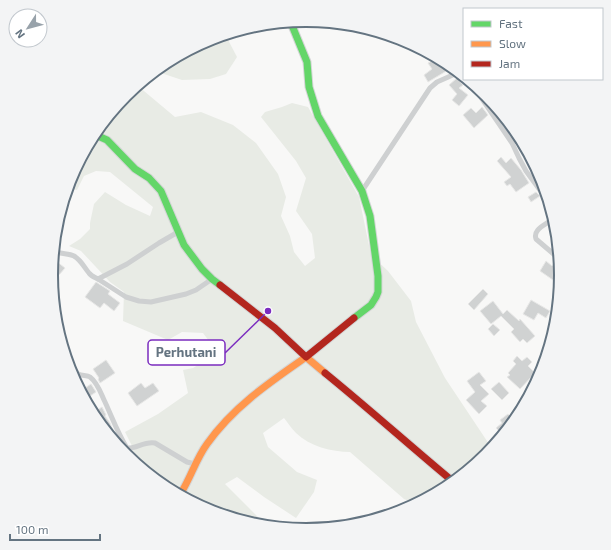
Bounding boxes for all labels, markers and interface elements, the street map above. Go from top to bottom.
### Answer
north arrow [8,8,48,48]
legend [463,8,603,80]
text: Fast [499,16,523,30]
text: N [12,27,27,41]
text: Slow [499,36,526,50]
text: Jam [499,56,520,70]
callout: Perhutani [148,340,225,365]
text: Perhutani [156,344,216,360]
scale bar [10,516,100,542]
text: 100 m [16,522,48,536]

